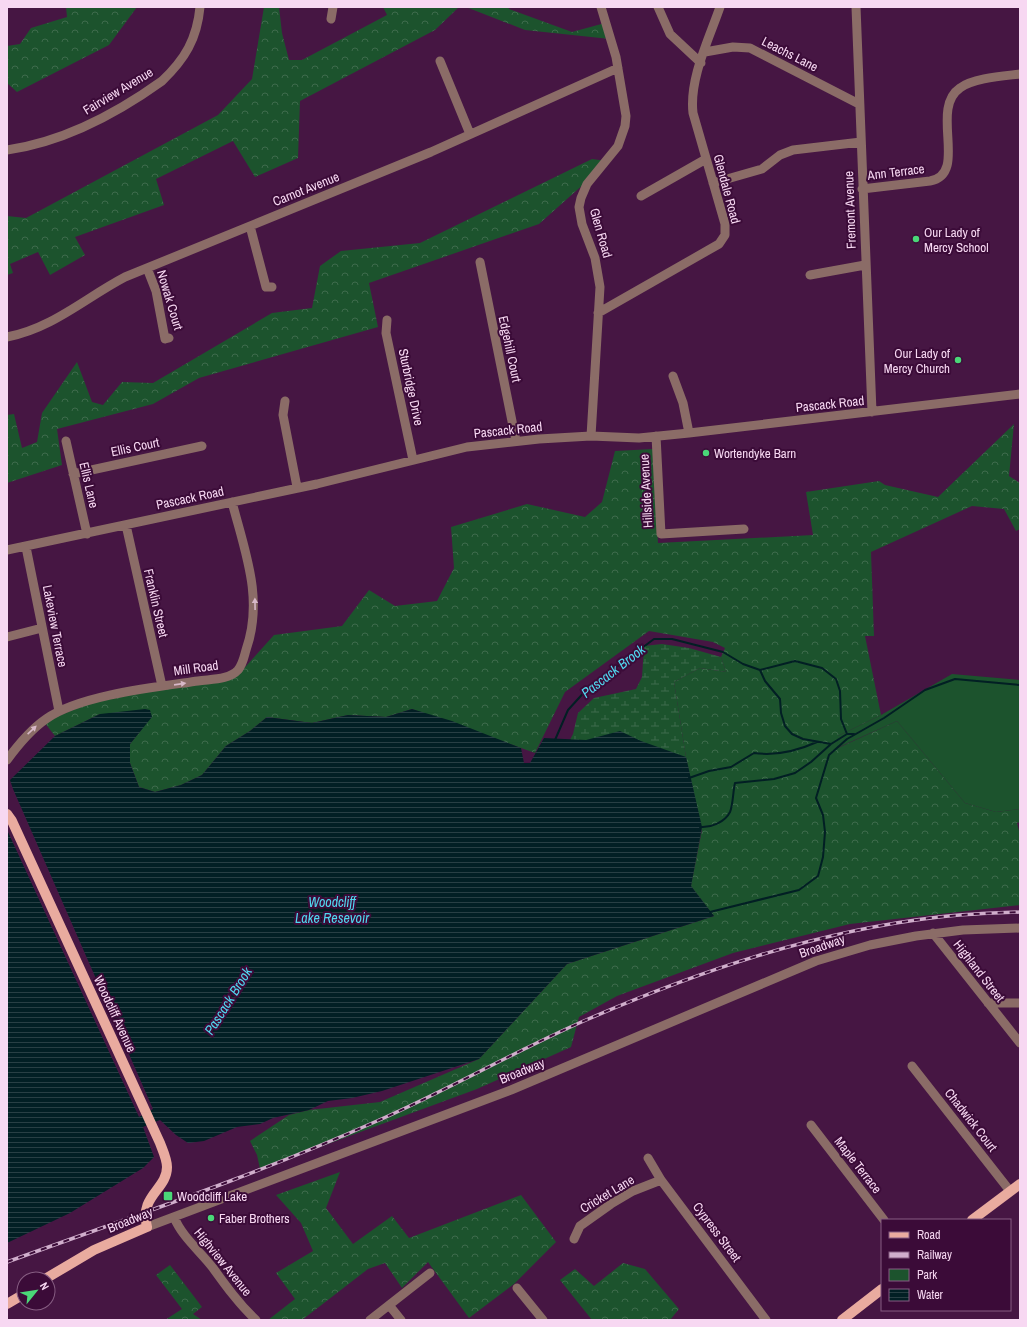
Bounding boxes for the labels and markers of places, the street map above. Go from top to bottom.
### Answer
place label: Our Lady of Mercy School [924,224,989,256]
marker: Our Lady of Mercy School [911,234,921,244]
place label: Our Lady of Mercy Church [884,345,950,377]
marker: Our Lady of Mercy Church [953,355,963,365]
place label: Wortendyke Barn [714,445,796,462]
marker: Wortendyke Barn [701,448,711,458]
place label: Woodcliff Lake [177,1188,247,1205]
marker: Woodcliff Lake [162,1190,174,1202]
place label: Faber Brothers [219,1210,290,1227]
marker: Faber Brothers [206,1213,216,1223]

